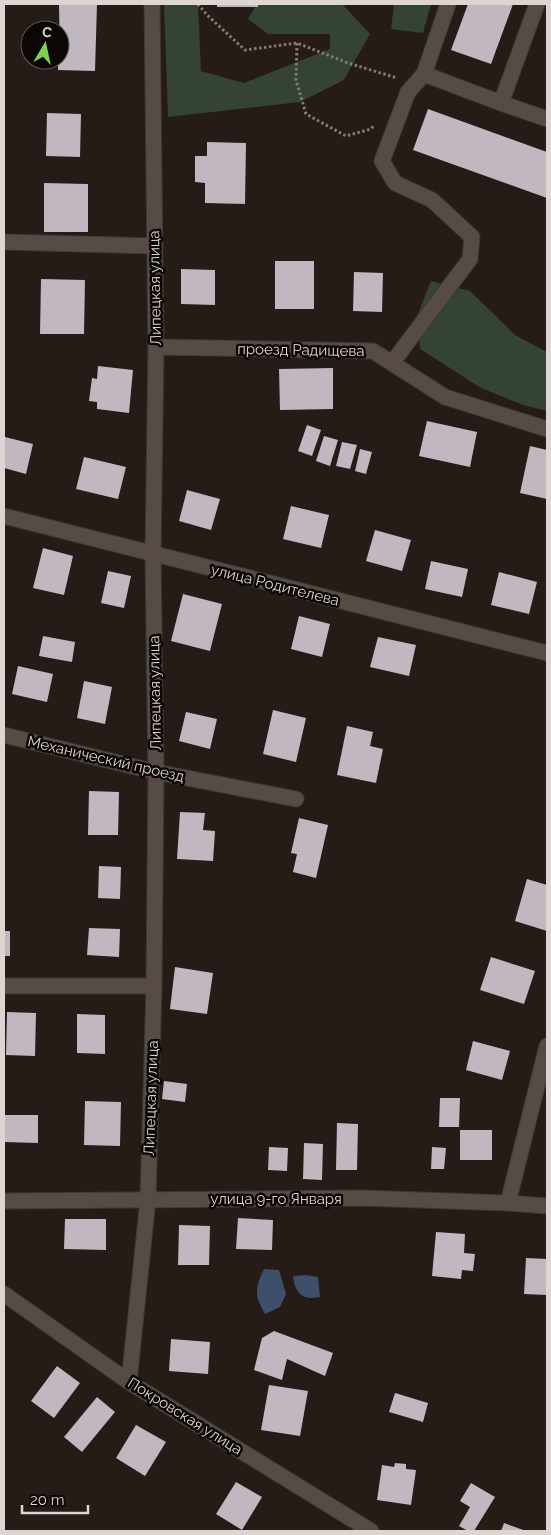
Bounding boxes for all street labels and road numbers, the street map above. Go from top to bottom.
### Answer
street label: Липецкая улица [145,230,165,346]
street label: проезд Радищева [237,340,365,360]
street label: улица Родителева [209,560,341,610]
street label: Липецкая улица [145,635,165,751]
street label: Механический проезд [26,732,186,786]
street label: Липецкая улица [140,1040,162,1156]
street label: улица 9-го Января [210,1190,342,1208]
street label: Покровская улица [124,1374,246,1458]

